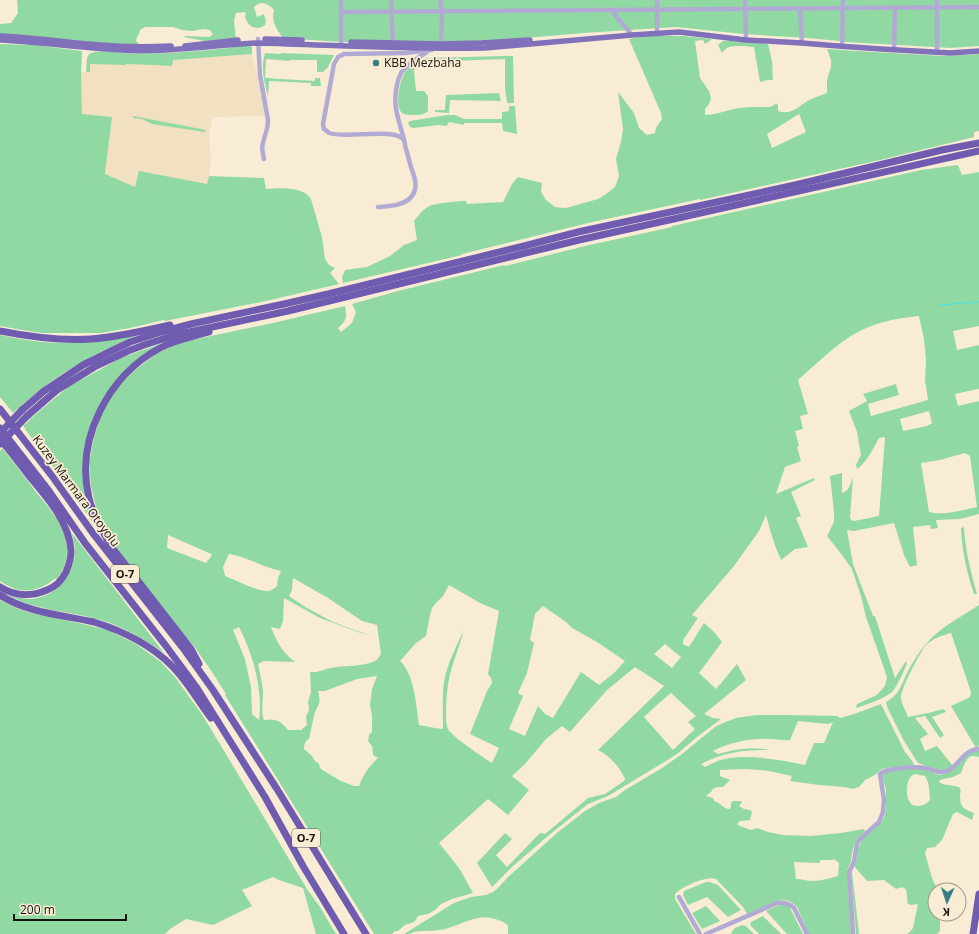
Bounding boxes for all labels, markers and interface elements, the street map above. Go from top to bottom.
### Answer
place label: KBB Mezbaha [384,54,461,71]
marker: KBB Mezbaha [371,58,381,68]
street label: Kuzey Marmara Otoyolu [29,431,124,550]
road number: O-7 [111,565,139,583]
road number: O-7 [292,829,320,847]
north arrow [927,882,967,922]
scale bar [14,896,126,922]
text: 200 m [20,901,55,918]
text: K [942,905,950,920]

